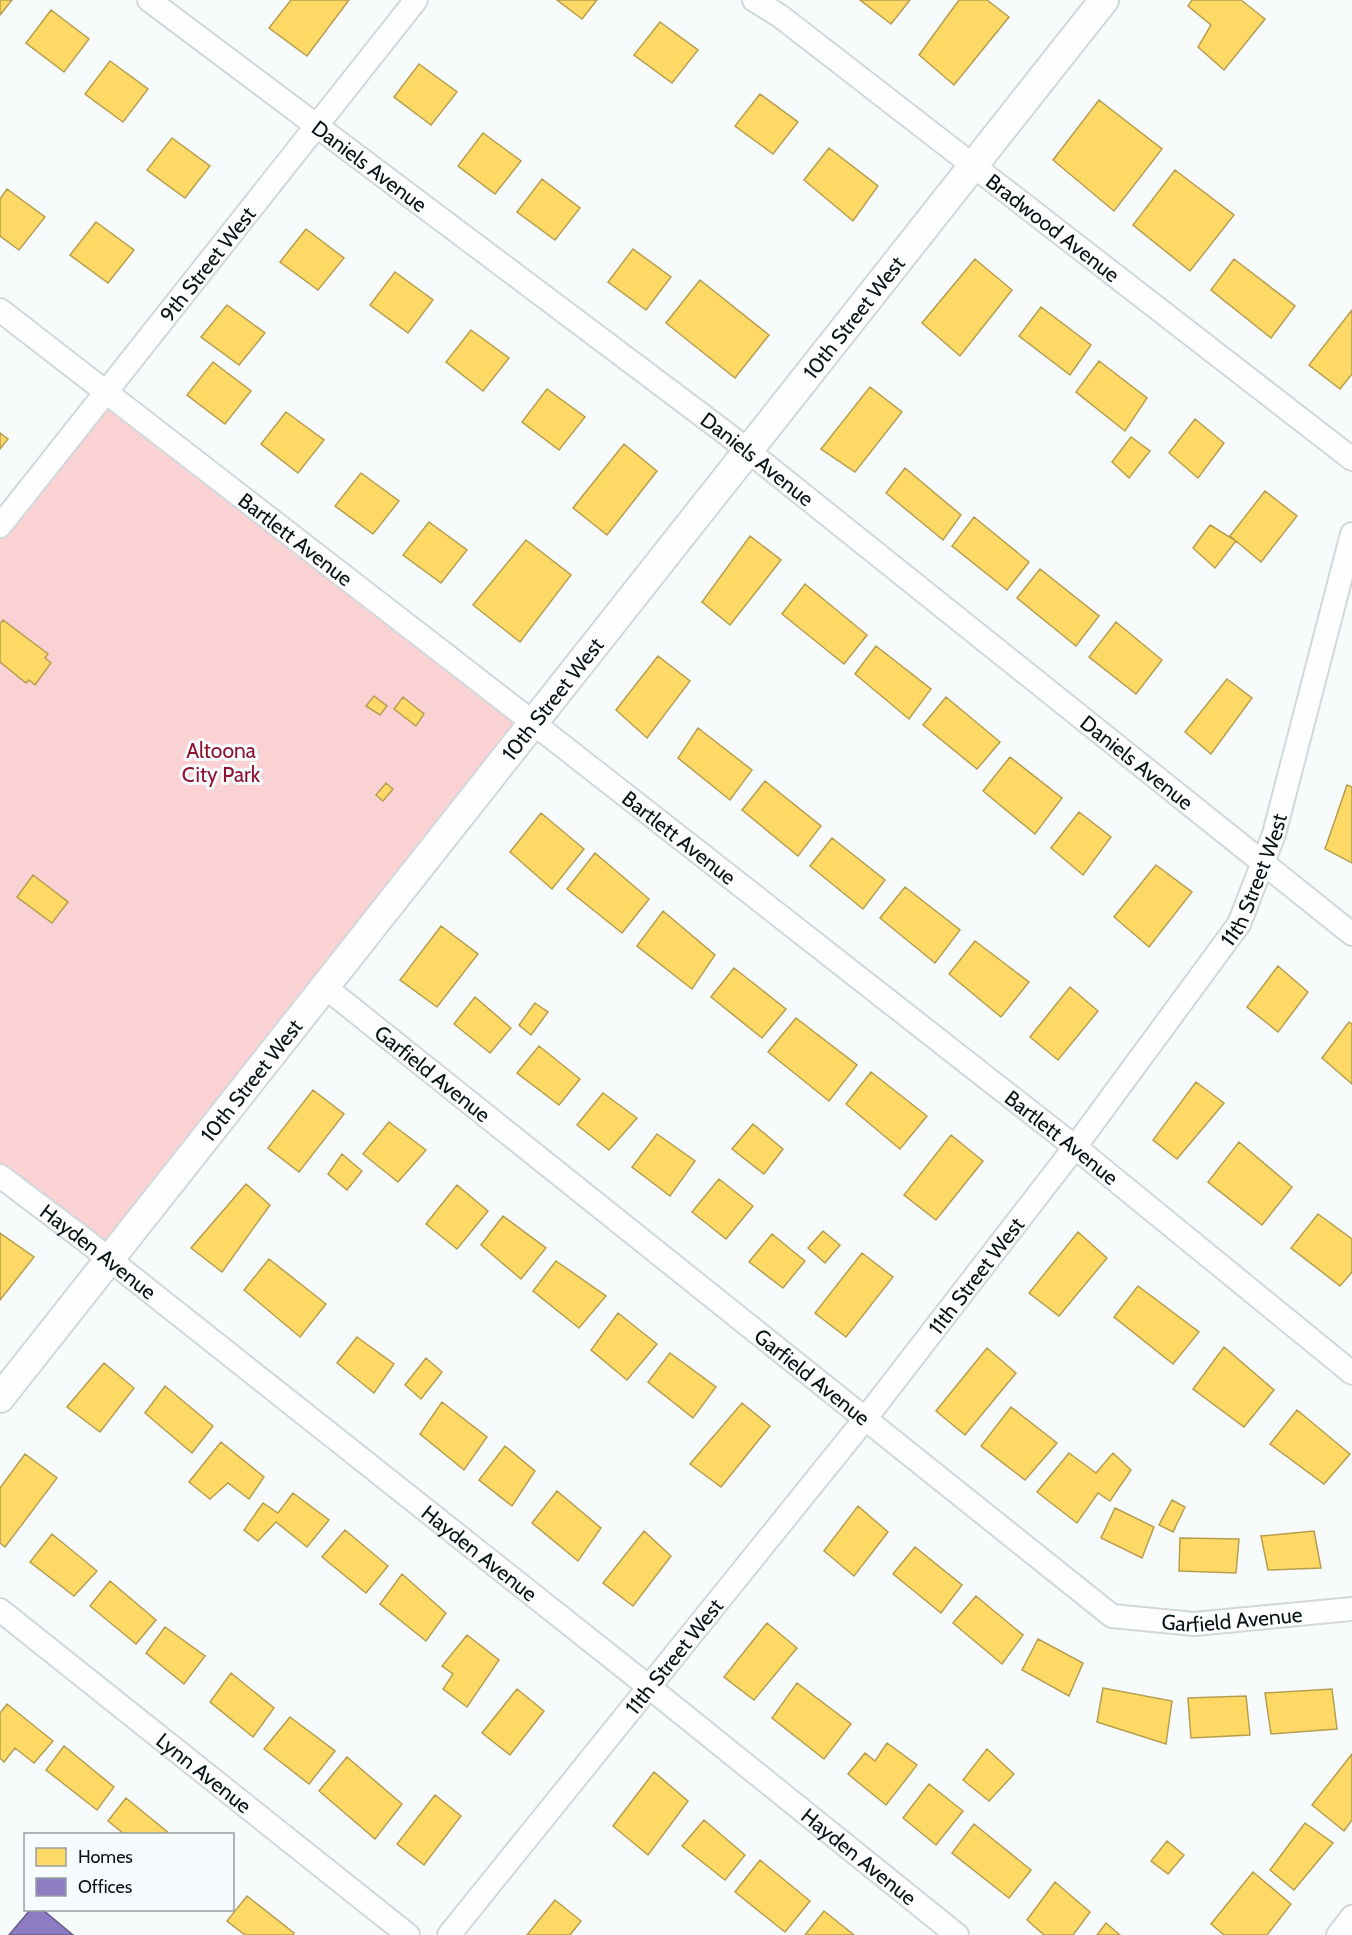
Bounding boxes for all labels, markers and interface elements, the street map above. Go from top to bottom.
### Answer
street label: Daniels Avenue [307,115,432,217]
street label: Bradwood Avenue [981,168,1125,287]
street label: 9th Street West [154,202,260,326]
street label: 10th Street West [797,251,909,384]
street label: Daniels Avenue [696,406,819,511]
street label: Bartlett Avenue [234,487,358,591]
street label: 10th Street West [496,632,608,765]
street label: Daniels Avenue [1076,709,1199,815]
park label: Altoona City Park [182,738,261,787]
street label: Bartlett Avenue [617,785,741,890]
street label: 11th Street West [1215,811,1291,951]
street label: 10th Street West [195,1014,307,1146]
street label: Garfield Avenue [370,1019,496,1127]
street label: Bartlett Avenue [1000,1085,1124,1190]
street label: Hayden Avenue [36,1198,162,1304]
street label: 11th Street West [923,1212,1029,1339]
street label: Garfield Avenue [750,1323,875,1430]
street label: Hayden Avenue [417,1499,543,1606]
street label: 11th Street West [620,1593,728,1719]
street label: Garfield Avenue [1161,1601,1304,1637]
street label: Lynn Avenue [152,1727,257,1818]
street label: Hayden Avenue [797,1803,922,1910]
legend [24,1833,234,1911]
text: Homes [78,1846,133,1868]
text: Offices [78,1876,132,1898]

